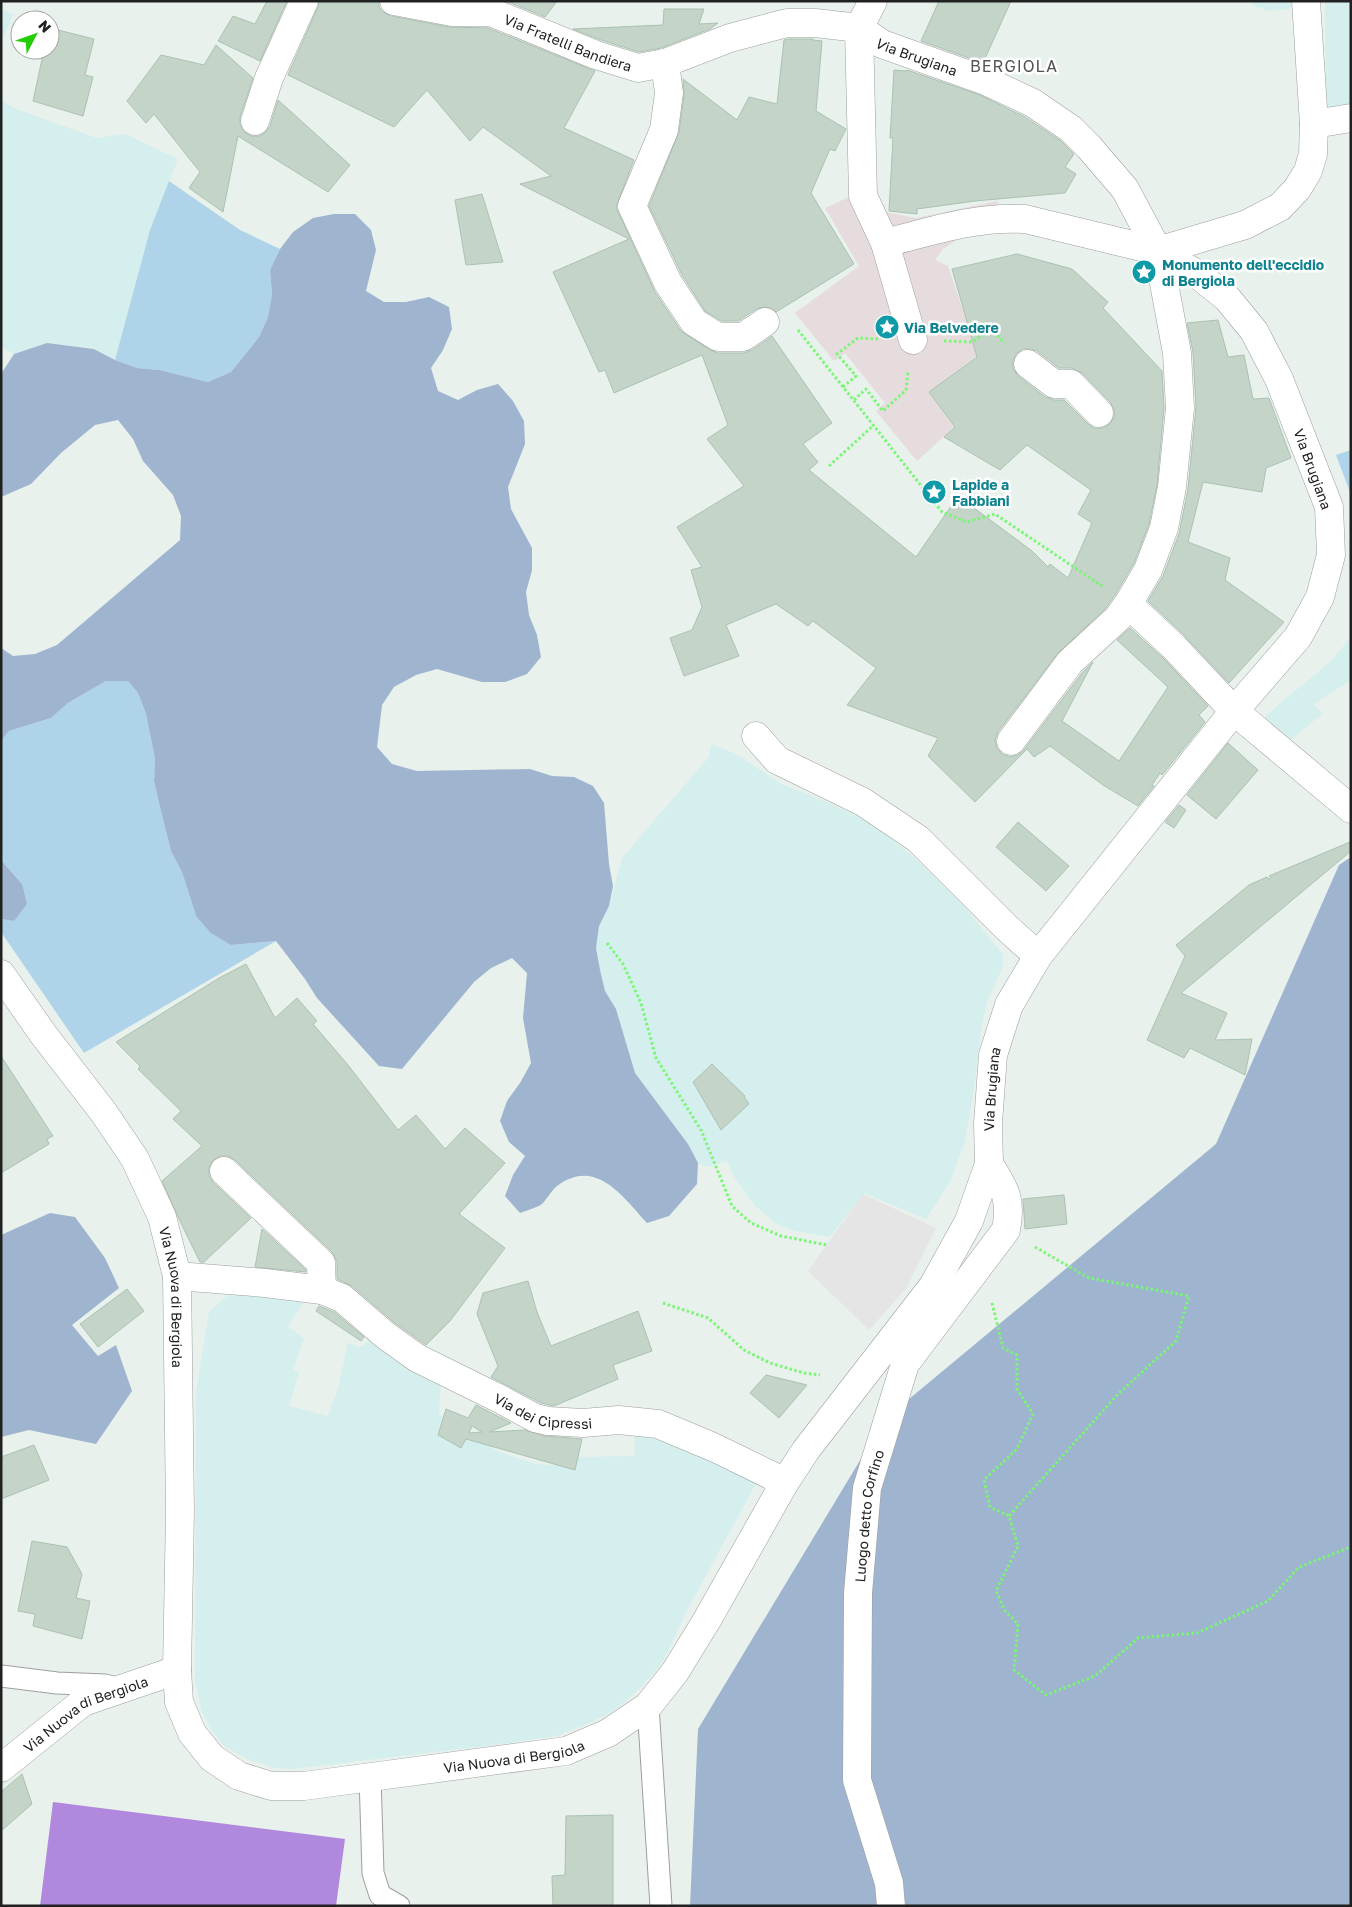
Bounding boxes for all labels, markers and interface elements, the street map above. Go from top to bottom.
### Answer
north arrow [10,10,60,60]
street label: Via Fratelli Bandiera [502,10,634,74]
text: N [35,17,55,36]
street label: Via Brugiana [873,34,960,79]
district label: BERGIOLA [970,56,1058,76]
place label: Monumento dell'eccidio di Bergiola [1162,256,1324,289]
place icon: Monumento dell'eccidio di Bergiola [1131,259,1157,285]
place icon: Via Belvedere [874,314,900,340]
place label: Via Belvedere [904,319,999,336]
street label: Via Brugiana [1291,426,1335,512]
place label: Lapide a Fabbiani [952,476,1010,509]
place icon: Lapide a Fabbiani [921,479,947,505]
street label: Via Brugiana [979,1044,1004,1131]
street label: Via Nuova di Bergiola [156,1225,187,1368]
street label: Via dei Cipressi [492,1389,593,1432]
street label: Luogo detto Corfino [850,1447,887,1583]
street label: Via Nuova di Bergiola [20,1672,150,1755]
street label: Via Nuova di Bergiola [442,1736,587,1776]

